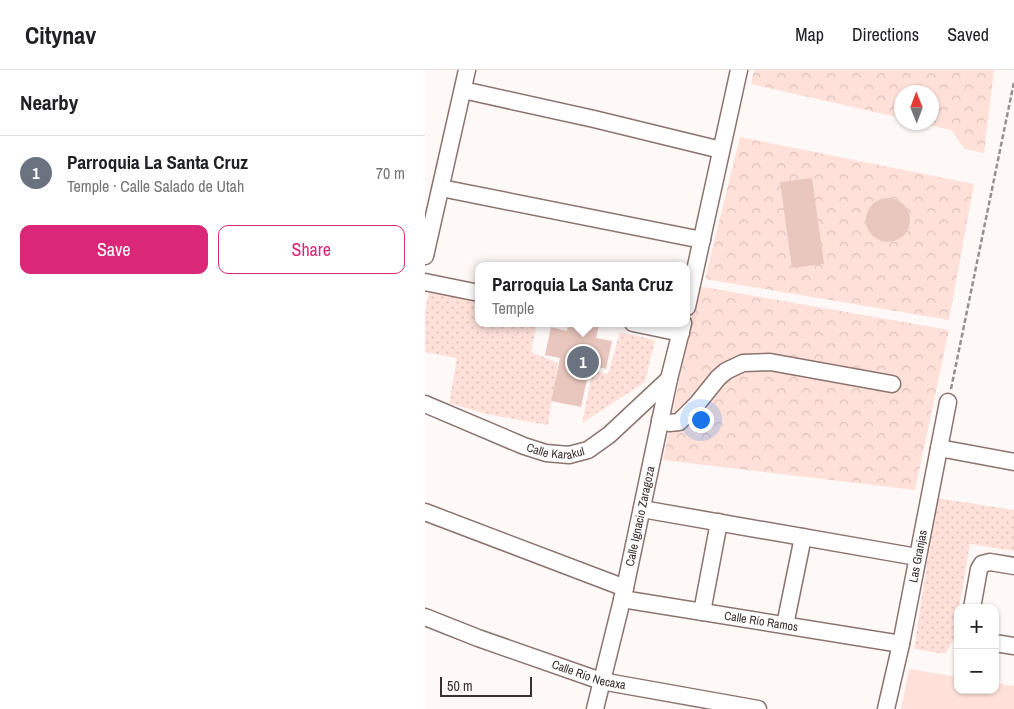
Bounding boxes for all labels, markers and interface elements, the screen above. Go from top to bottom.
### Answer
text: Citynav [25,19,96,51]
text: Map [795,22,824,47]
text: Directions [852,22,919,47]
text: Saved [947,22,989,47]
north arrow [894,85,939,130]
text: Nearby [20,88,78,117]
text: Parroquia La Santa Cruz [67,149,248,175]
text: 1 [32,162,40,184]
text: 70 m [376,162,405,184]
text: Temple · Calle Salado de Utah [67,175,244,197]
button: Save [20,225,208,274]
button: Share [218,225,405,274]
popup [475,262,690,327]
text: Parroquia La Santa Cruz [492,271,673,297]
text: Temple [492,297,534,319]
pin: 1 [567,343,599,381]
your location [688,407,714,433]
street label: Calle Karakul [525,439,586,463]
street label: Calle Ignacio Zaragoza [622,464,659,568]
street label: Las Granjas [905,529,931,584]
map controls [954,604,999,694]
button: + [954,604,999,649]
street label: Calle Río Ramos [723,608,799,635]
button: − [954,649,999,694]
street label: Calle Río Necaxa [550,656,628,693]
scale bar [440,674,533,697]
text: 50 m [447,677,473,695]

